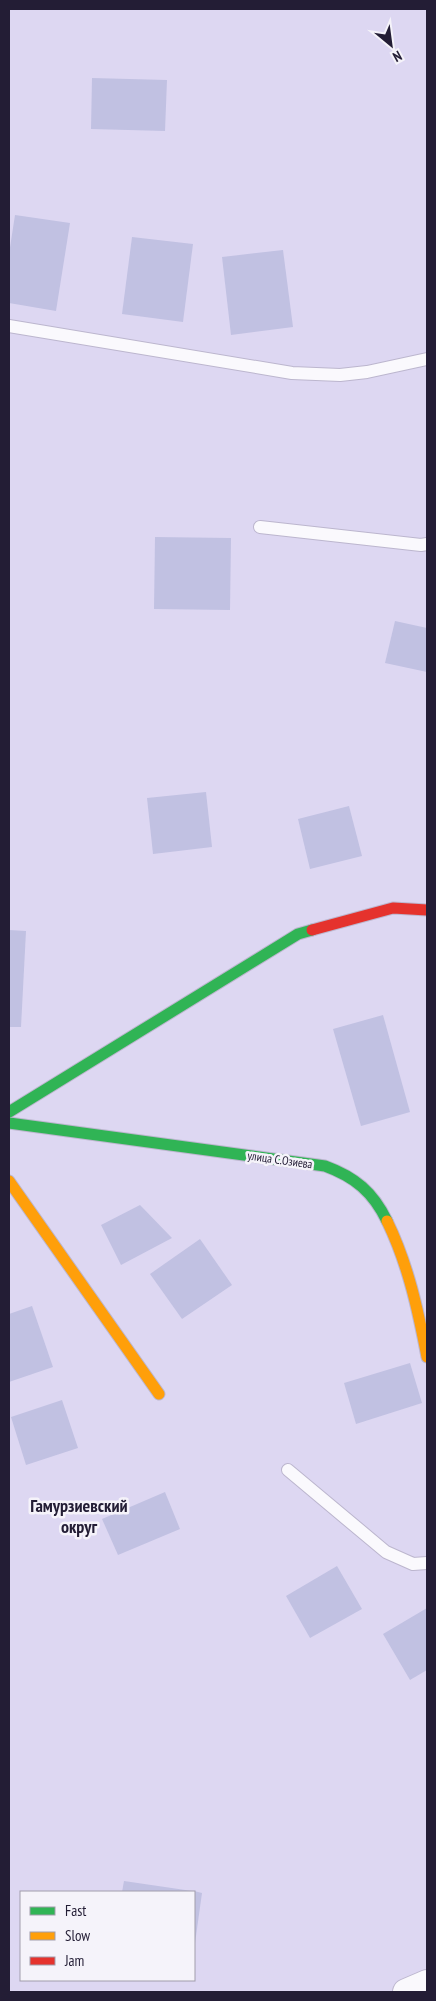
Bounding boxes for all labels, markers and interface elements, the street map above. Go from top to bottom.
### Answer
north arrow [366,20,416,70]
text: N [390,47,405,66]
street label: улица С.Озиева [247,1148,314,1172]
district label: Гамурзиевский округ [30,1494,128,1538]
legend [20,1891,195,1981]
text: Fast [65,1901,86,1920]
text: Slow [65,1926,90,1945]
text: Jam [64,1951,84,1970]

